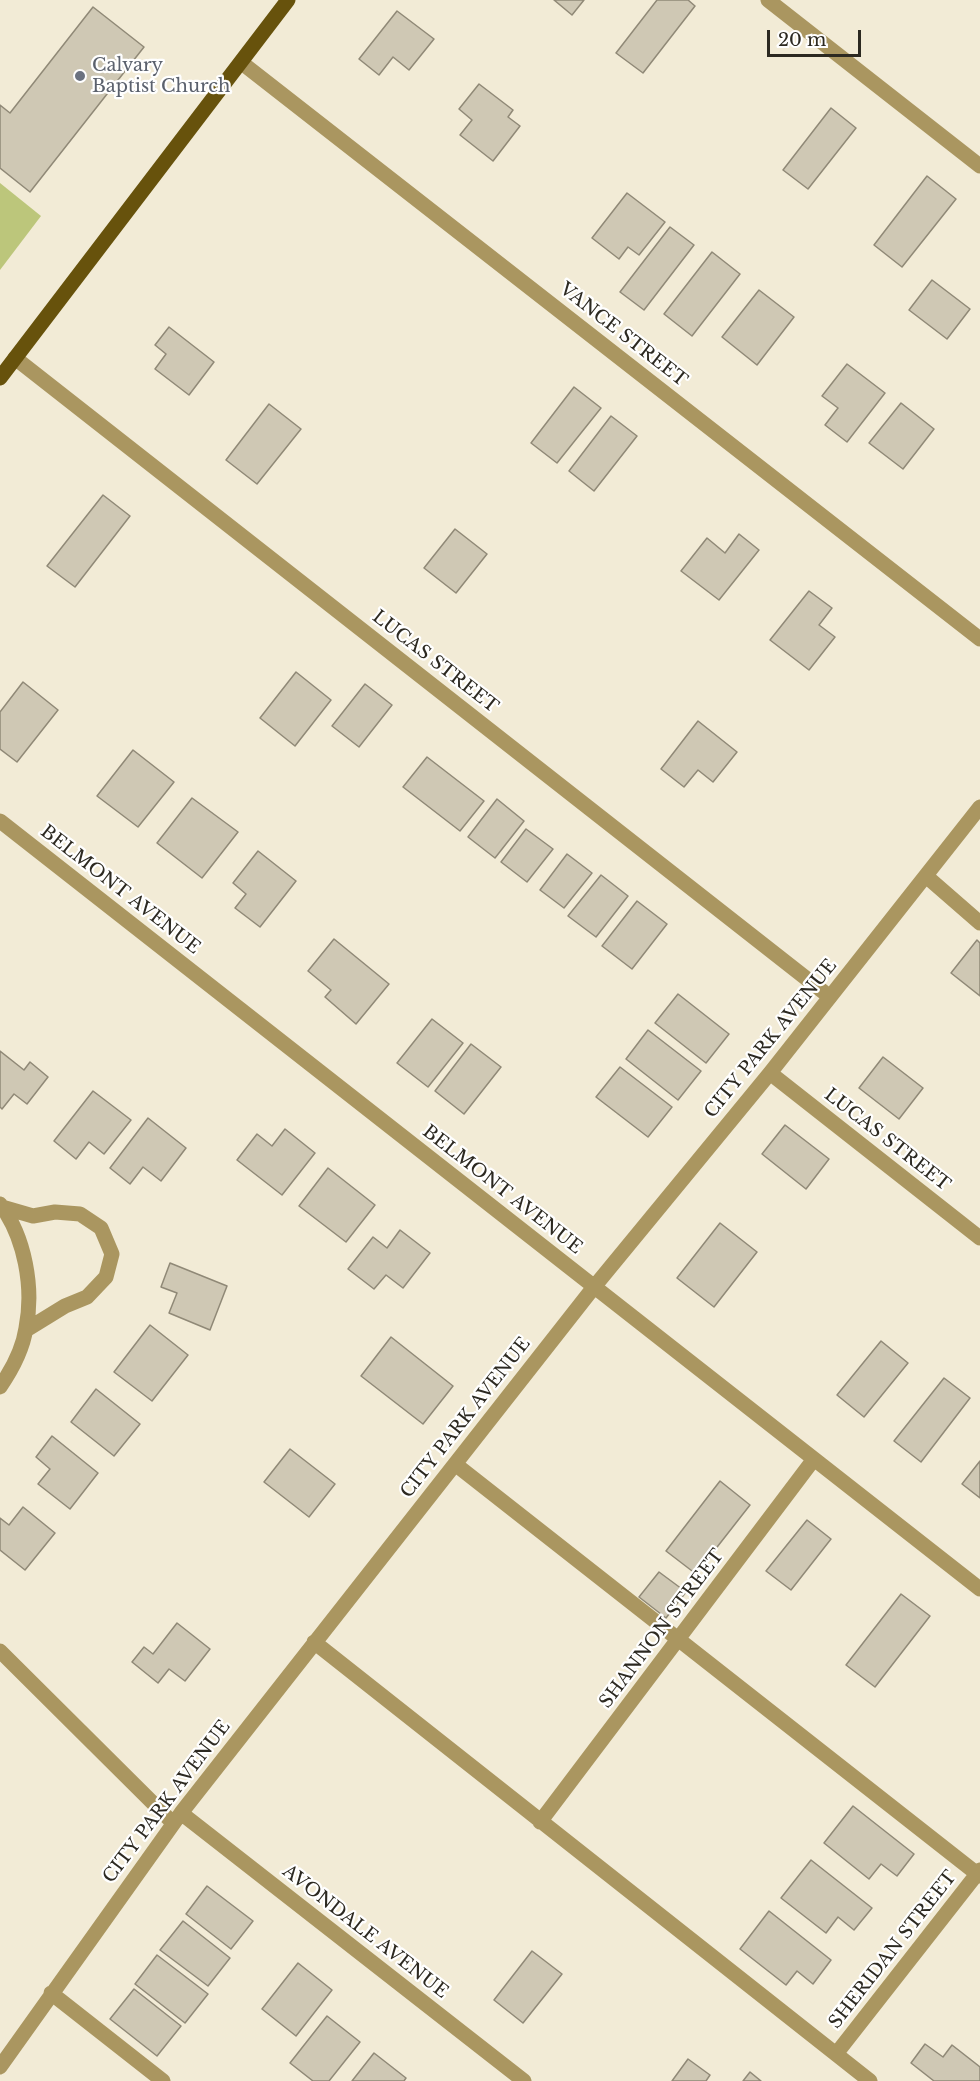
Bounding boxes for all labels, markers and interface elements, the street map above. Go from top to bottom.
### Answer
scale bar [770,18,864,56]
text: 20 m [778,29,826,51]
place label: Calvary Baptist Church [92,55,230,98]
marker: Calvary Baptist Church [73,69,87,83]
street label: VANCE STREET [555,278,691,392]
street label: LUCAS STREET [368,606,502,718]
street label: BELMONT AVENUE [36,821,204,959]
street label: CITY PARK AVENUE [700,955,842,1123]
street label: LUCAS STREET [820,1084,954,1196]
street label: BELMONT AVENUE [418,1121,586,1259]
street label: CITY PARK AVENUE [397,1333,535,1503]
street label: SHANNON STREET [595,1545,729,1713]
street label: CITY PARK AVENUE [99,1717,235,1887]
street label: AVONDALE AVENUE [278,1861,452,2003]
street label: SHERIDAN STREET [825,1867,961,2033]

